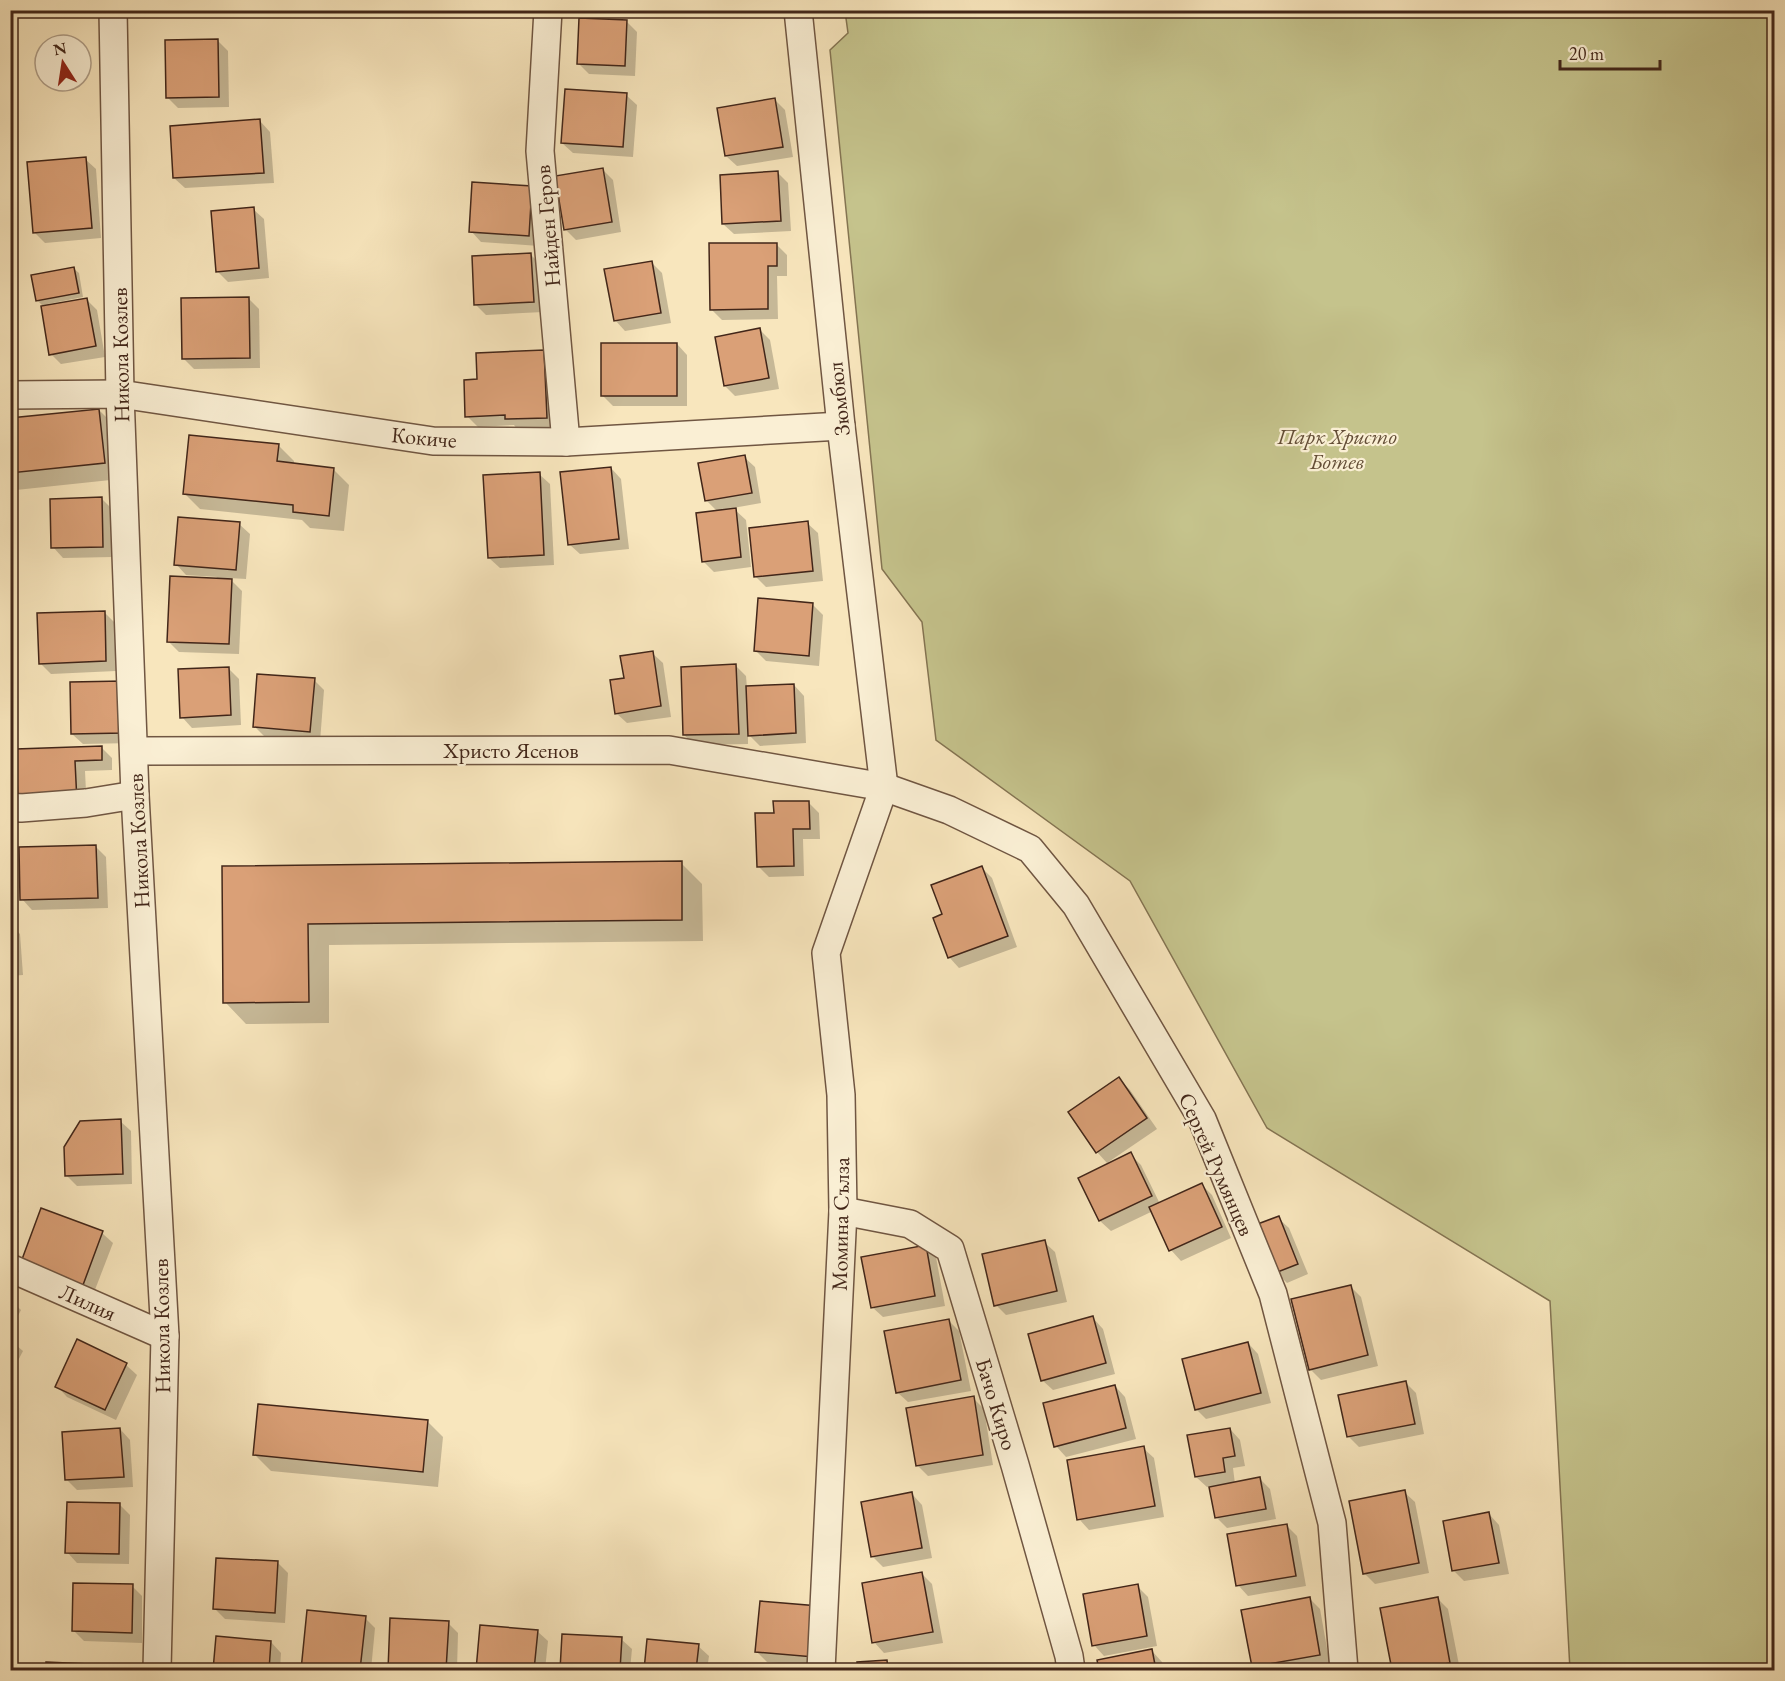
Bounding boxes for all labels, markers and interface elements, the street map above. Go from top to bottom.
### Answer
north arrow [33,33,93,93]
scale bar [1560,33,1660,71]
text: N [51,37,69,60]
text: 20 m [1569,42,1604,65]
street label: Найден Геров [528,164,567,288]
street label: Никола Козлев [105,287,136,423]
street label: Зюмбюл [820,360,857,437]
street label: Кокиче [390,420,458,455]
park label: Парк Христо Ботев [1276,422,1397,476]
street label: Христо Ясенов [442,736,579,765]
street label: Никола Козлев [120,773,157,909]
street label: Сергей Румянцев [1172,1088,1261,1240]
street label: Момина Сълза [825,1157,856,1291]
street label: Никола Козлев [146,1258,177,1394]
street label: Лилия [55,1277,121,1328]
street label: Бачо Киро [969,1355,1024,1454]

